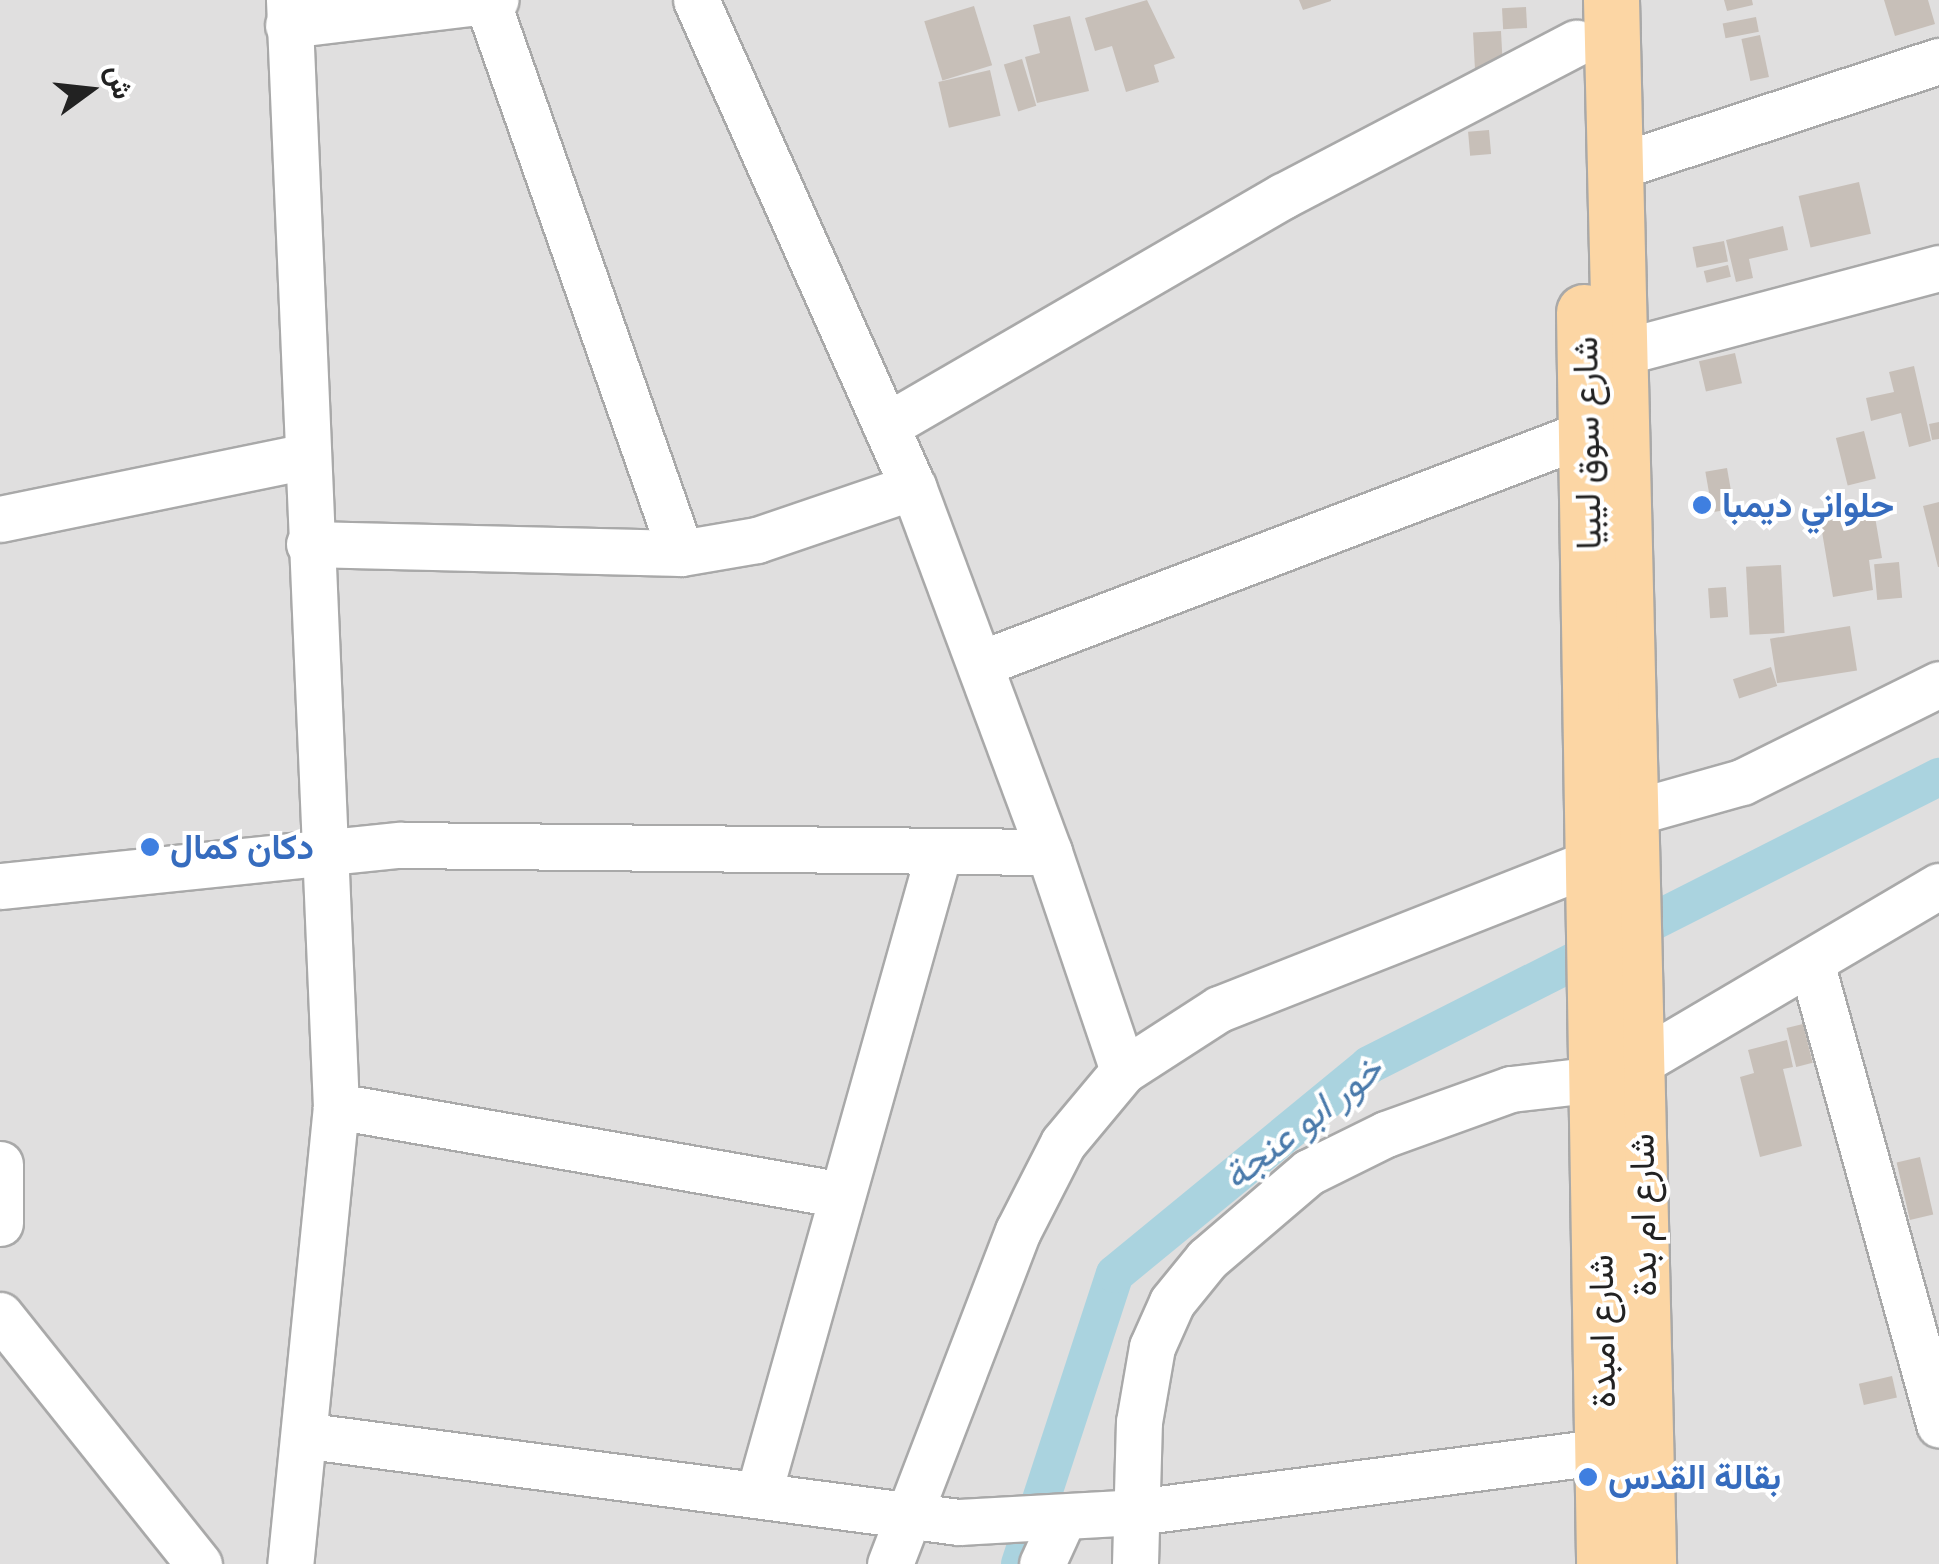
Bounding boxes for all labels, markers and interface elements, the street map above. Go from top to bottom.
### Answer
north arrow [40,40,140,140]
text: ش [99,62,140,103]
street label: شارع سوق ليبيا [1564,336,1610,550]
place label: حلواني ديمبا [1722,484,1894,526]
marker: حلواني ديمبا [1691,494,1713,516]
place label: دكان كمال [170,826,314,868]
marker: دكان كمال [139,836,161,858]
water label: خور ابو عنجة [1214,1046,1392,1200]
street label: شارع ام بدة [1621,1133,1665,1297]
street label: شارع امبدة [1580,1254,1624,1408]
place label: بقالة القدس [1608,1456,1781,1498]
marker: بقالة القدس [1577,1466,1599,1488]

